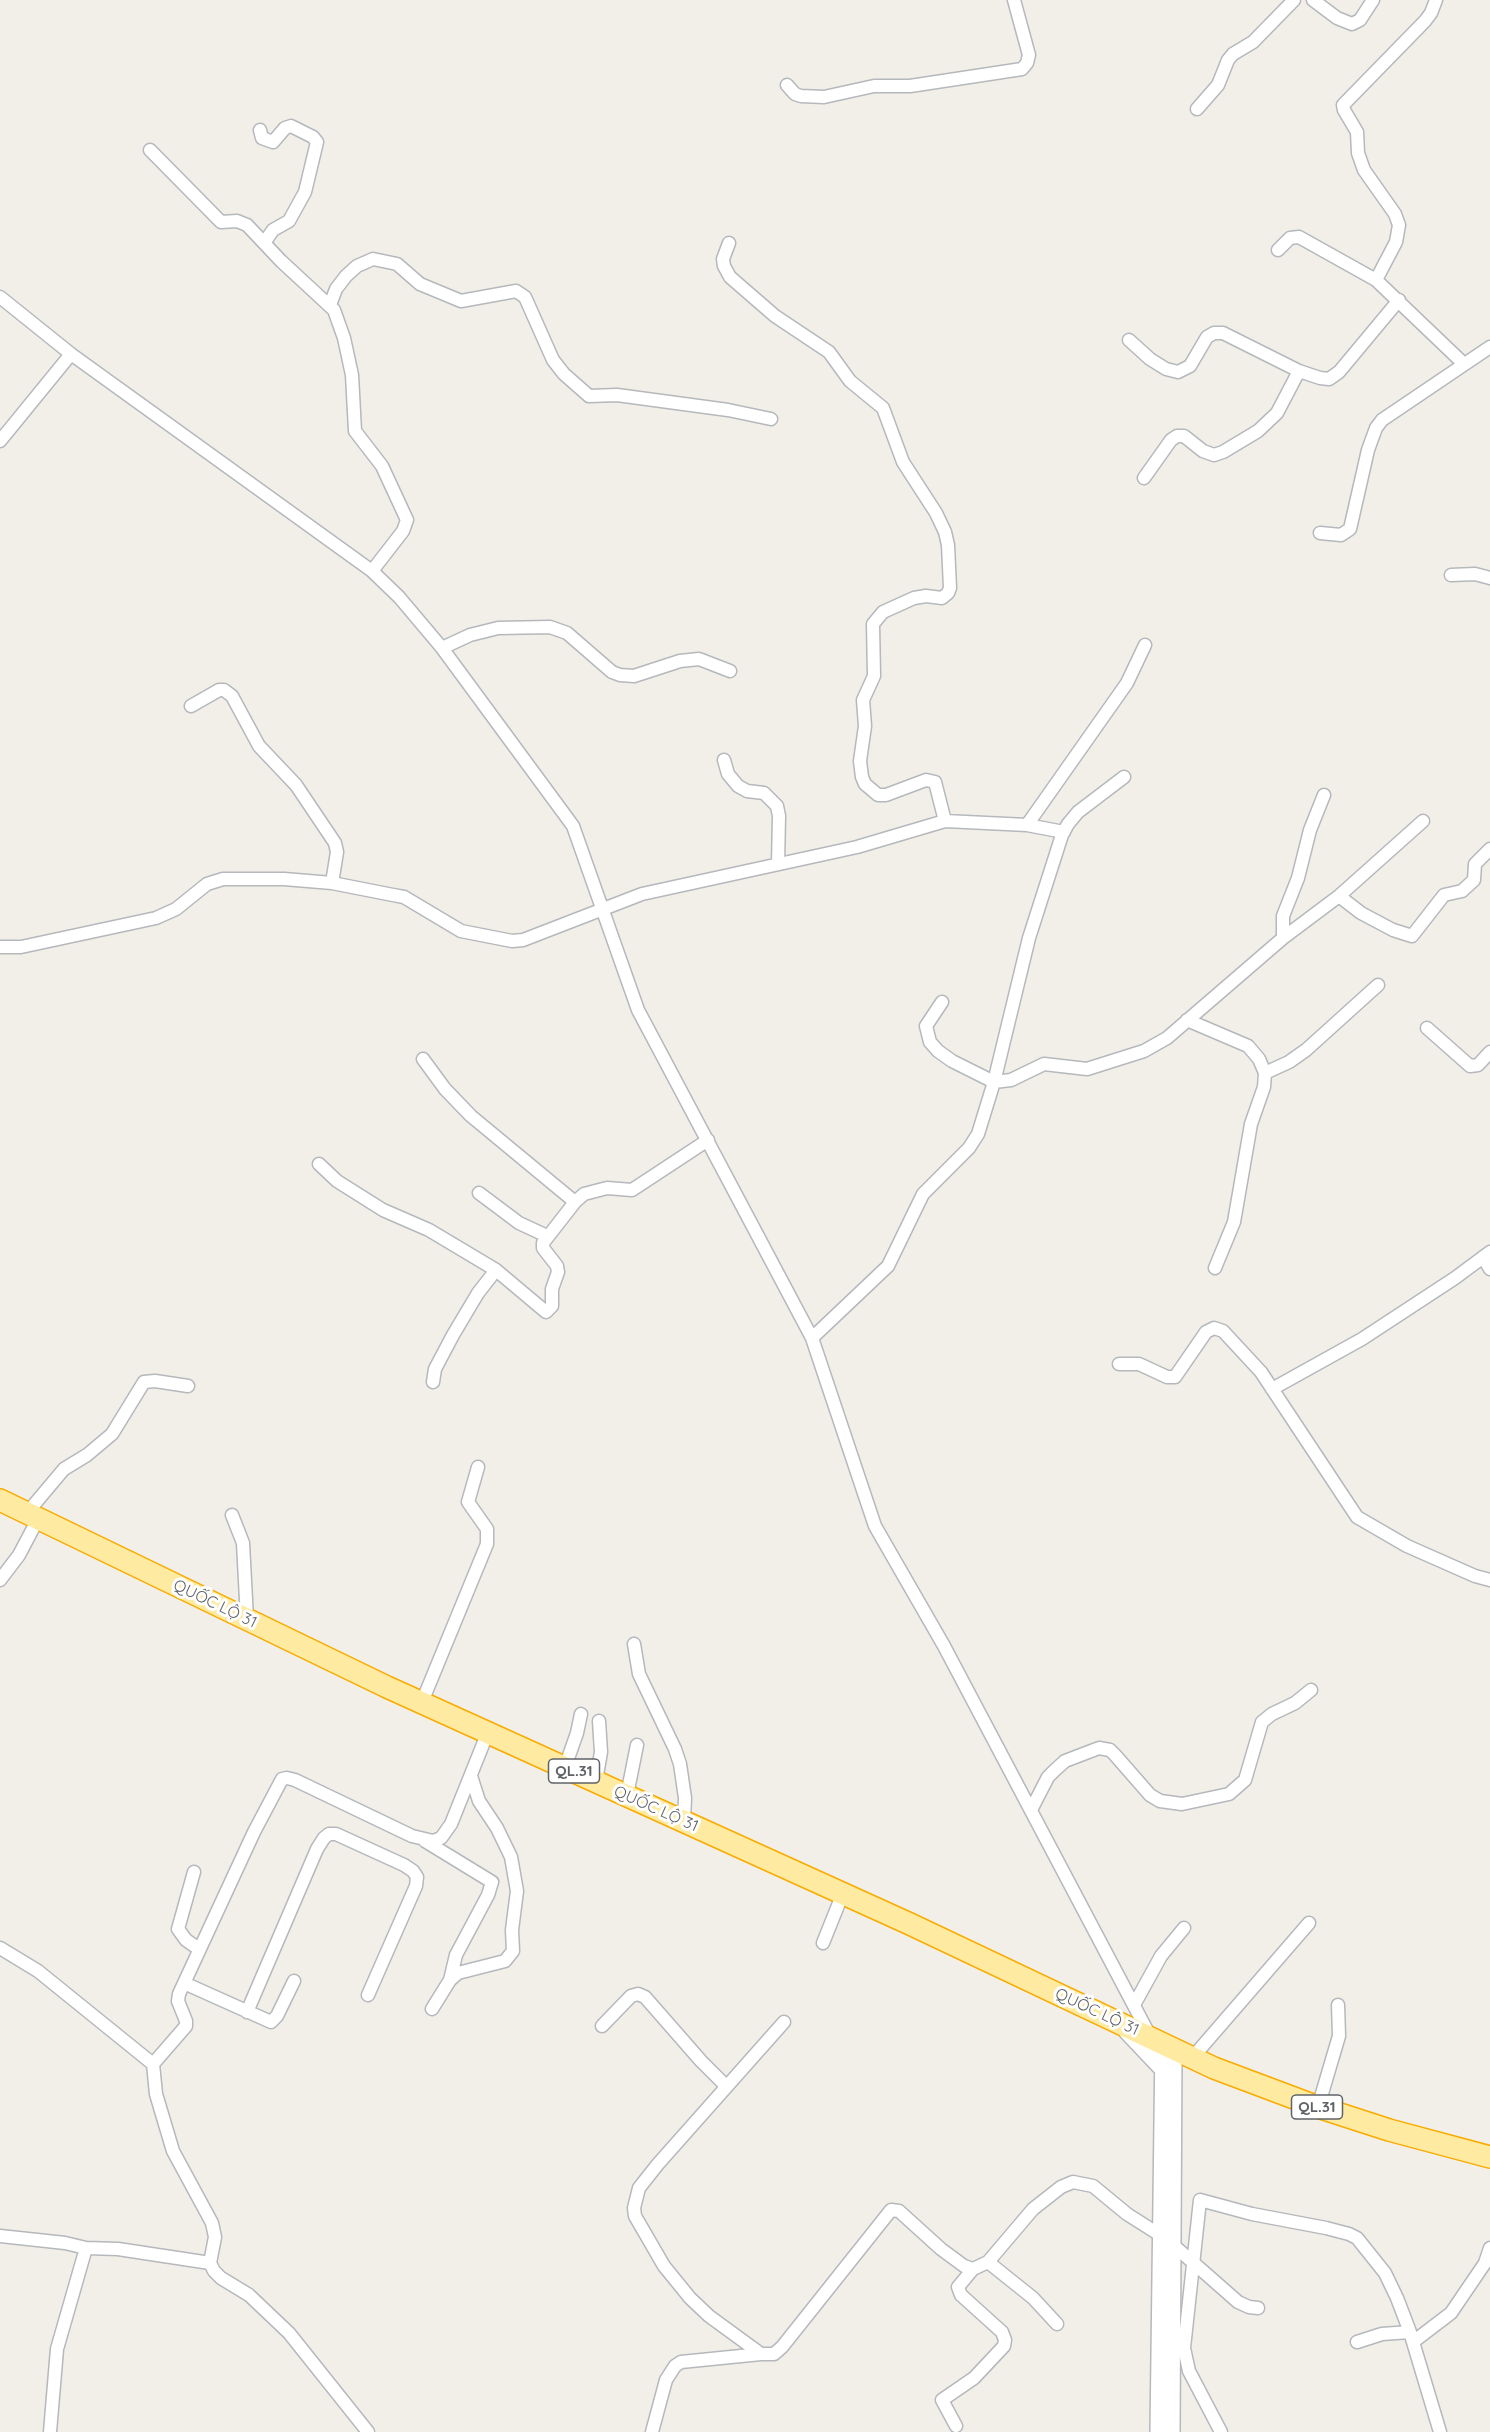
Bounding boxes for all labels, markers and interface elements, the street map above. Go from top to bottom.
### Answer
street label: QUỐC LỘ 31 [170,1576,260,1632]
road number: QL.31 [548,1759,600,1783]
street label: QUỐC LỘ 31 [611,1782,701,1836]
street label: QUỐC LỘ 31 [1052,1984,1142,2040]
road number: QL.31 [1292,2095,1342,2119]

